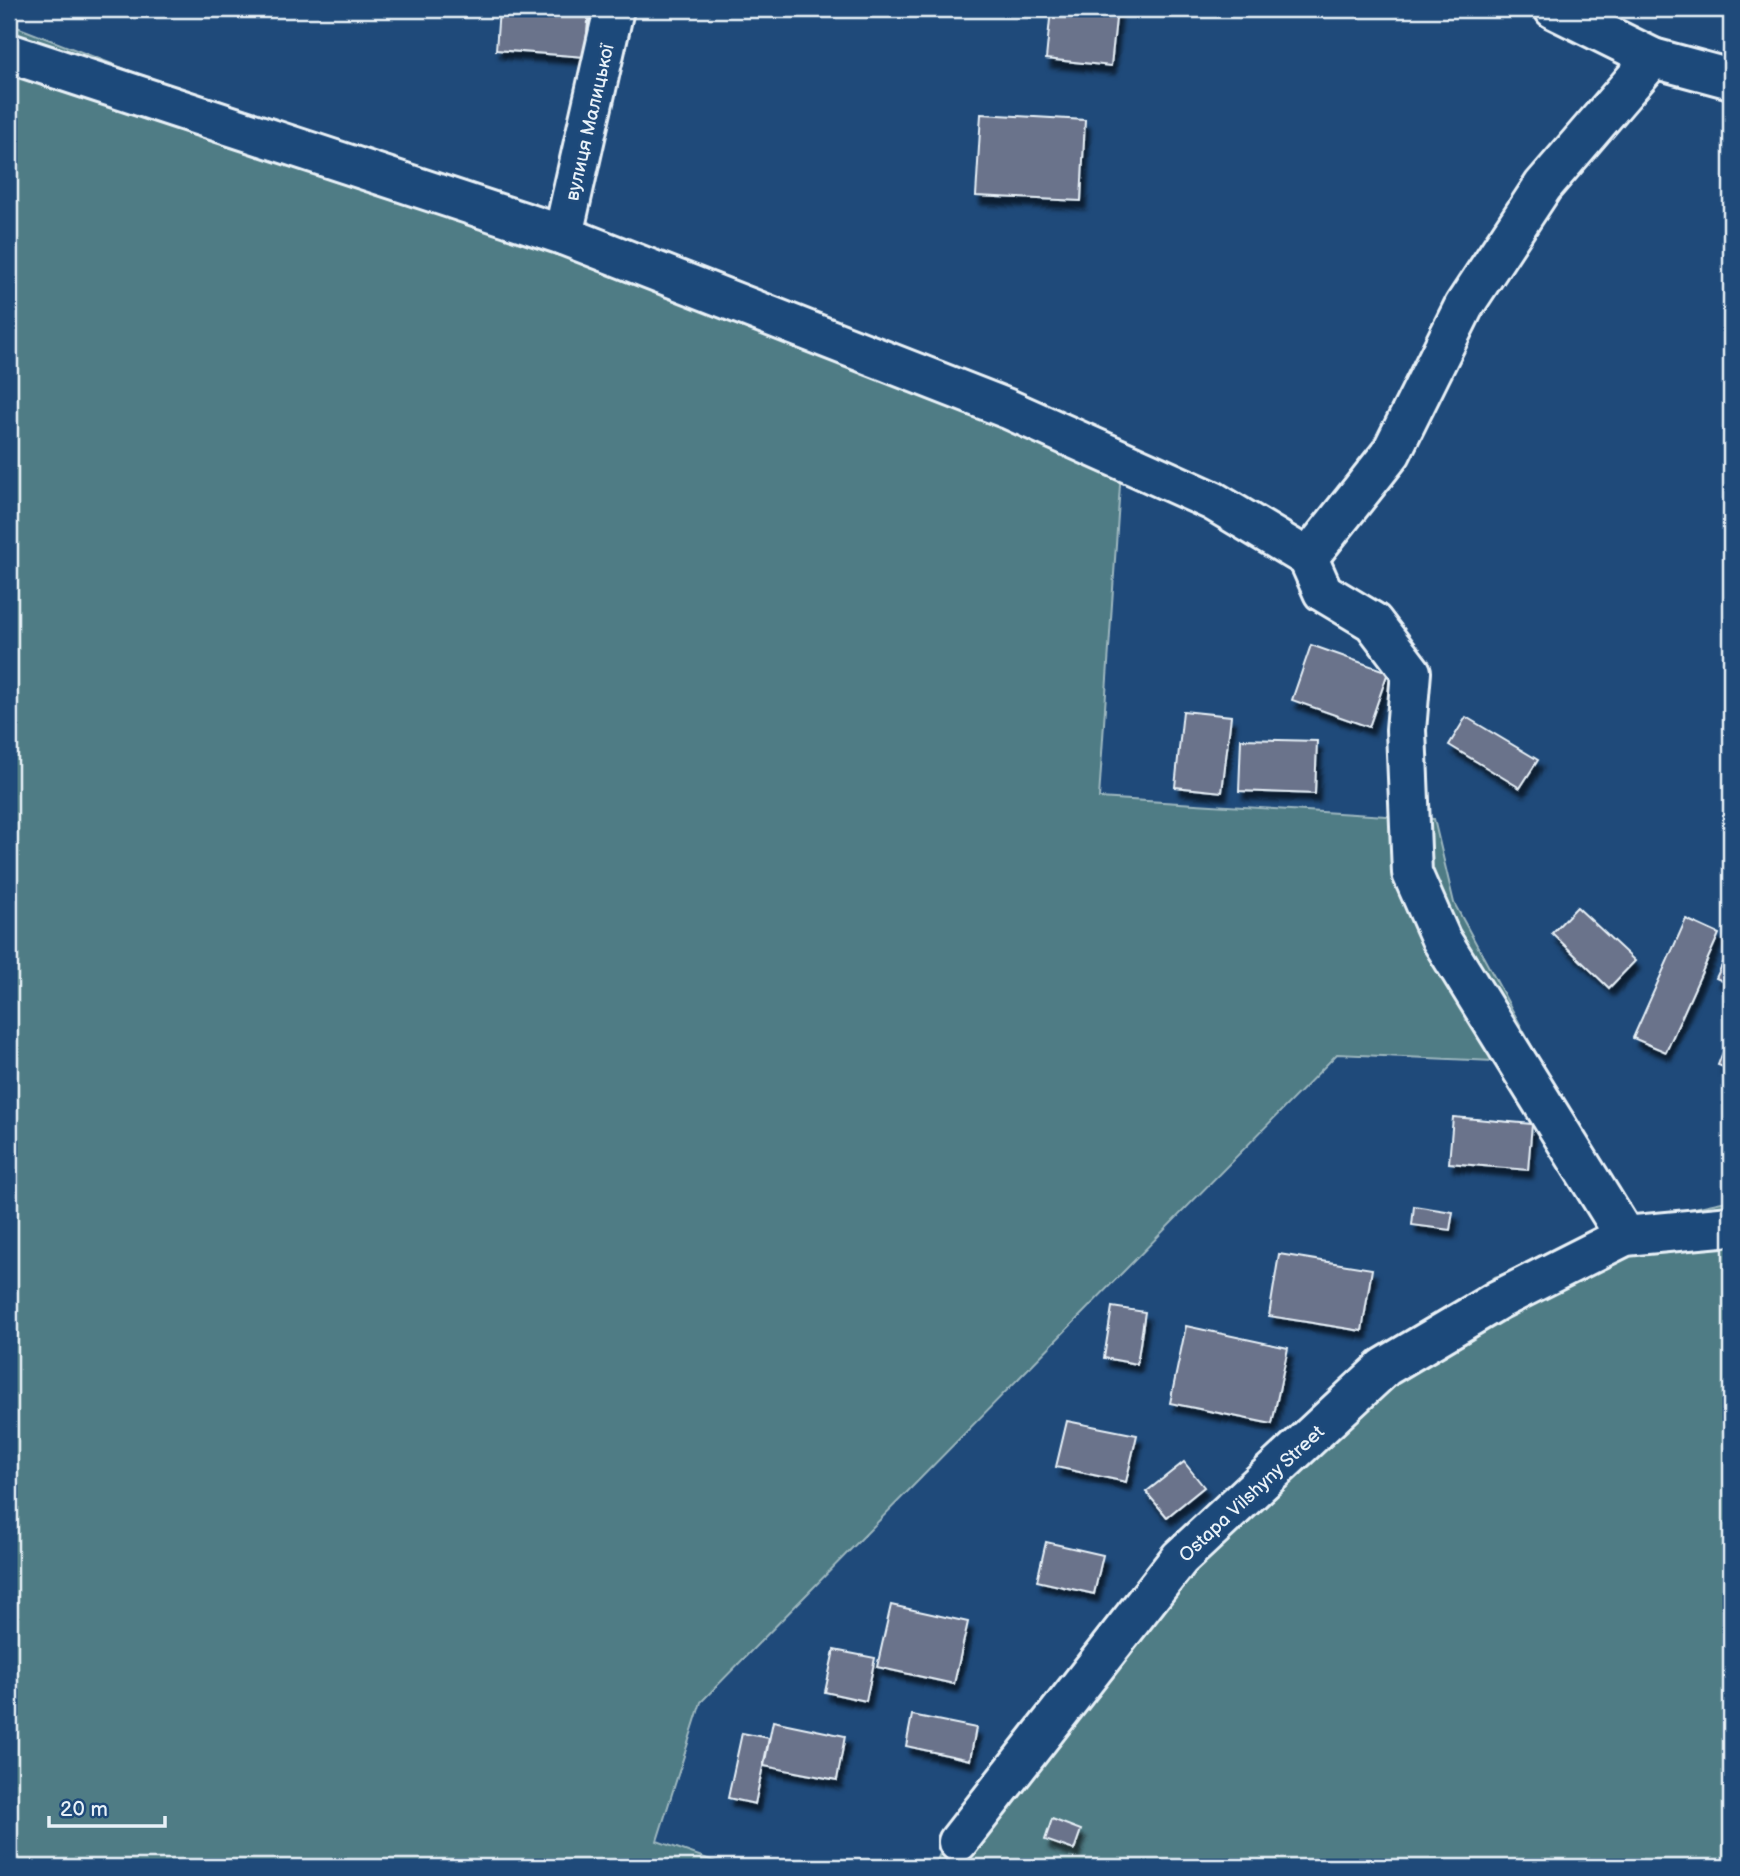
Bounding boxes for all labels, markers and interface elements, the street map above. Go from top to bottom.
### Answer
street label: вулиця Малицької [561,41,620,203]
street label: Ostapa Vilshyny Street [1175,1421,1330,1567]
scale bar [49,1785,164,1829]
text: 20 m [60,1797,108,1822]

